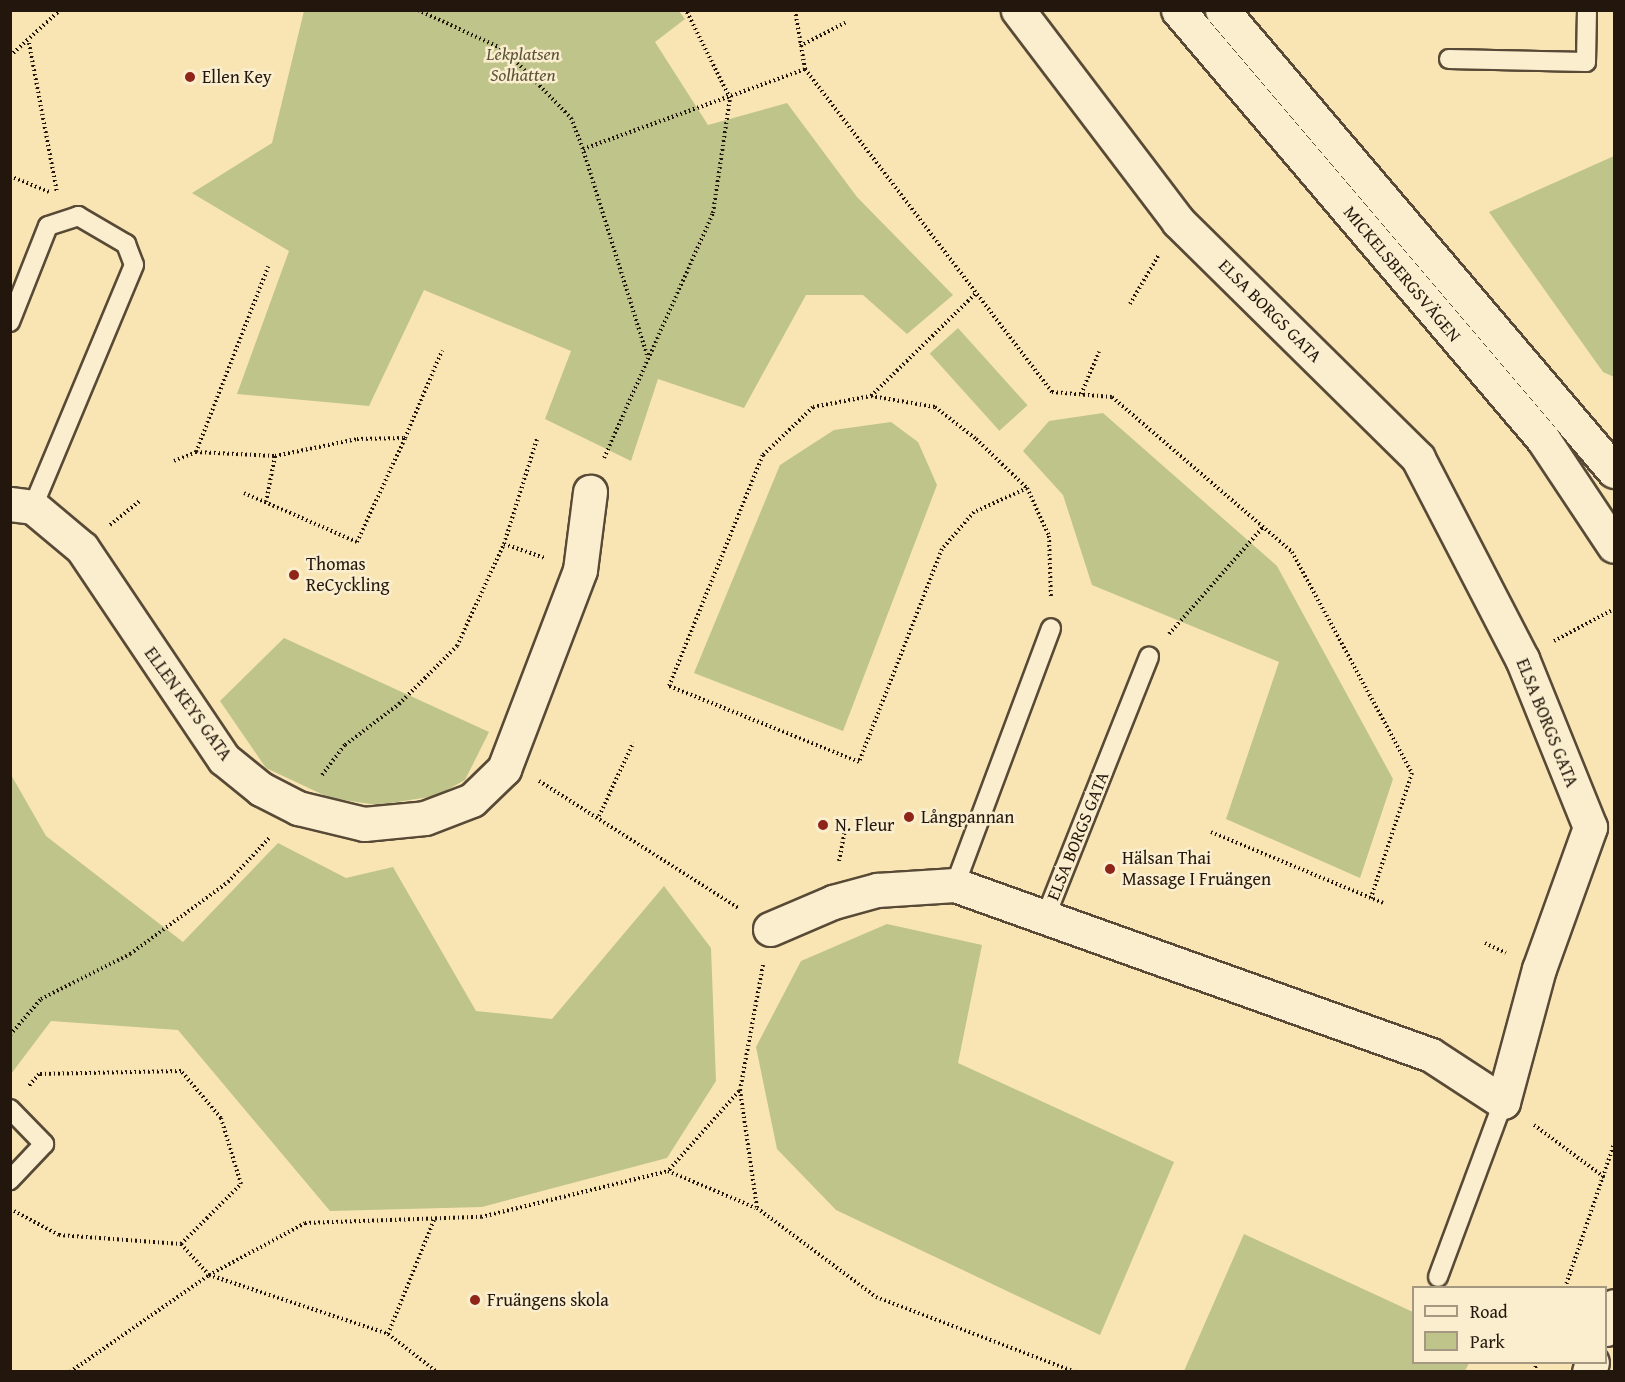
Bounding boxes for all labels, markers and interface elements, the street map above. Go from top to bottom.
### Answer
park label: Lekplatsen Solhatten [486,44,560,86]
place label: Ellen Key [202,66,272,88]
marker: Ellen Key [183,70,197,84]
street label: MICKELSBERGSVÄGEN [1339,202,1465,346]
street label: ELSA BORGS GATA [1214,255,1326,367]
place label: Thomas ReCyckling [306,554,390,596]
marker: Thomas ReCyckling [287,568,301,582]
street label: ELLEN KEYS GATA [140,643,236,765]
street label: ELSA BORGS GATA [1511,655,1583,791]
street label: ELSA BORGS GATA [1042,768,1114,904]
place label: Långpannan [921,806,1014,828]
marker: Långpannan [902,810,916,824]
place label: N. Fleur [835,814,895,836]
marker: N. Fleur [816,818,830,832]
place label: Hälsan Thai Massage I Fruängen [1122,848,1271,890]
marker: Hälsan Thai Massage I Fruängen [1103,862,1117,876]
legend [1412,1286,1607,1364]
place label: Fruängens skola [487,1289,609,1311]
marker: Fruängens skola [468,1293,482,1307]
text: Road [1470,1298,1508,1325]
text: Park [1470,1328,1505,1355]

